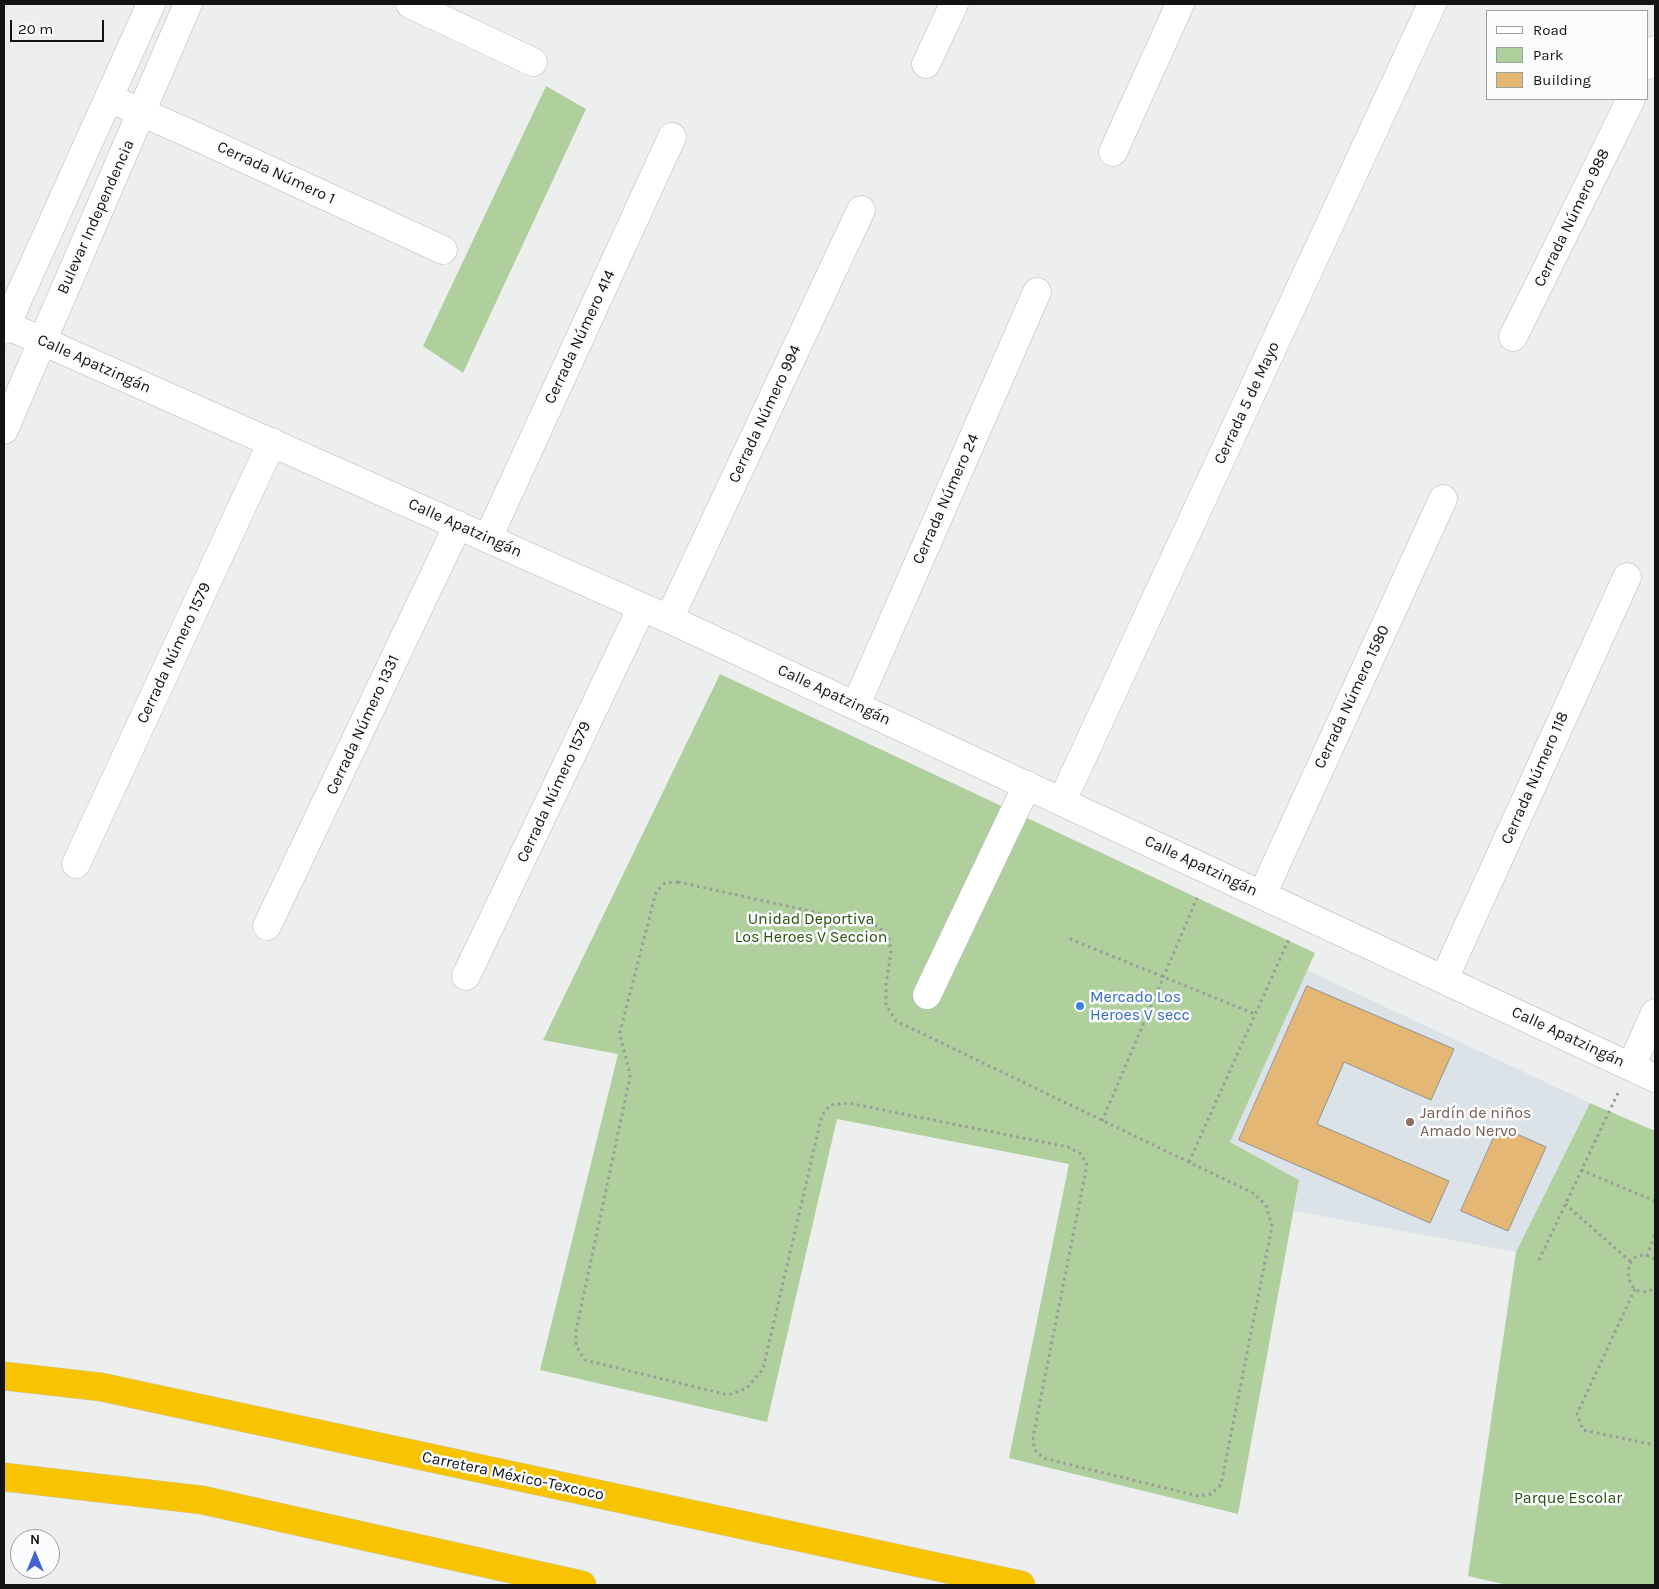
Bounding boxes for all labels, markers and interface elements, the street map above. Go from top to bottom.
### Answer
scale bar [12,10,106,42]
legend [1486,10,1649,100]
text: 20 m [18,20,53,38]
text: Road [1533,21,1568,39]
text: Park [1533,46,1563,64]
text: Building [1533,71,1591,89]
street label: Bulevar Independencia [53,137,139,297]
street label: Cerrada Número 1 [214,137,338,209]
street label: Cerrada Número 988 [1530,146,1614,290]
street label: Cerrada Número 414 [540,267,620,407]
street label: Calle Apatzingán [34,330,154,398]
street label: Cerrada 5 de Mayo [1210,339,1284,467]
street label: Cerrada Número 994 [725,342,805,486]
street label: Cerrada Número 24 [909,431,983,567]
street label: Calle Apatzingán [405,494,525,562]
street label: Cerrada Número 1579 [133,579,215,727]
street label: Cerrada Número 1580 [1310,622,1394,772]
street label: Cerrada Número 1331 [322,652,404,798]
street label: Calle Apatzingán [774,660,894,730]
street label: Cerrada Número 118 [1497,709,1573,847]
street label: Cerrada Número 1579 [513,718,595,866]
street label: Calle Apatzingán [1141,831,1261,901]
park label: Unidad Deportiva Los Heroes V Seccion [735,909,887,947]
place label: Mercado Los Heroes V secc [1090,987,1190,1025]
marker: Mercado Los Heroes V secc [1074,1000,1086,1012]
street label: Calle Apatzingán [1508,1002,1628,1072]
place label: Jardín de niños Amado Nervo [1420,1103,1531,1141]
marker: Jardín de niños Amado Nervo [1404,1116,1416,1128]
street label: Carretera México-Texcoco [420,1447,606,1505]
park label: Parque Escolar [1514,1488,1622,1508]
north arrow [10,1529,60,1579]
text: N [30,1531,40,1548]

